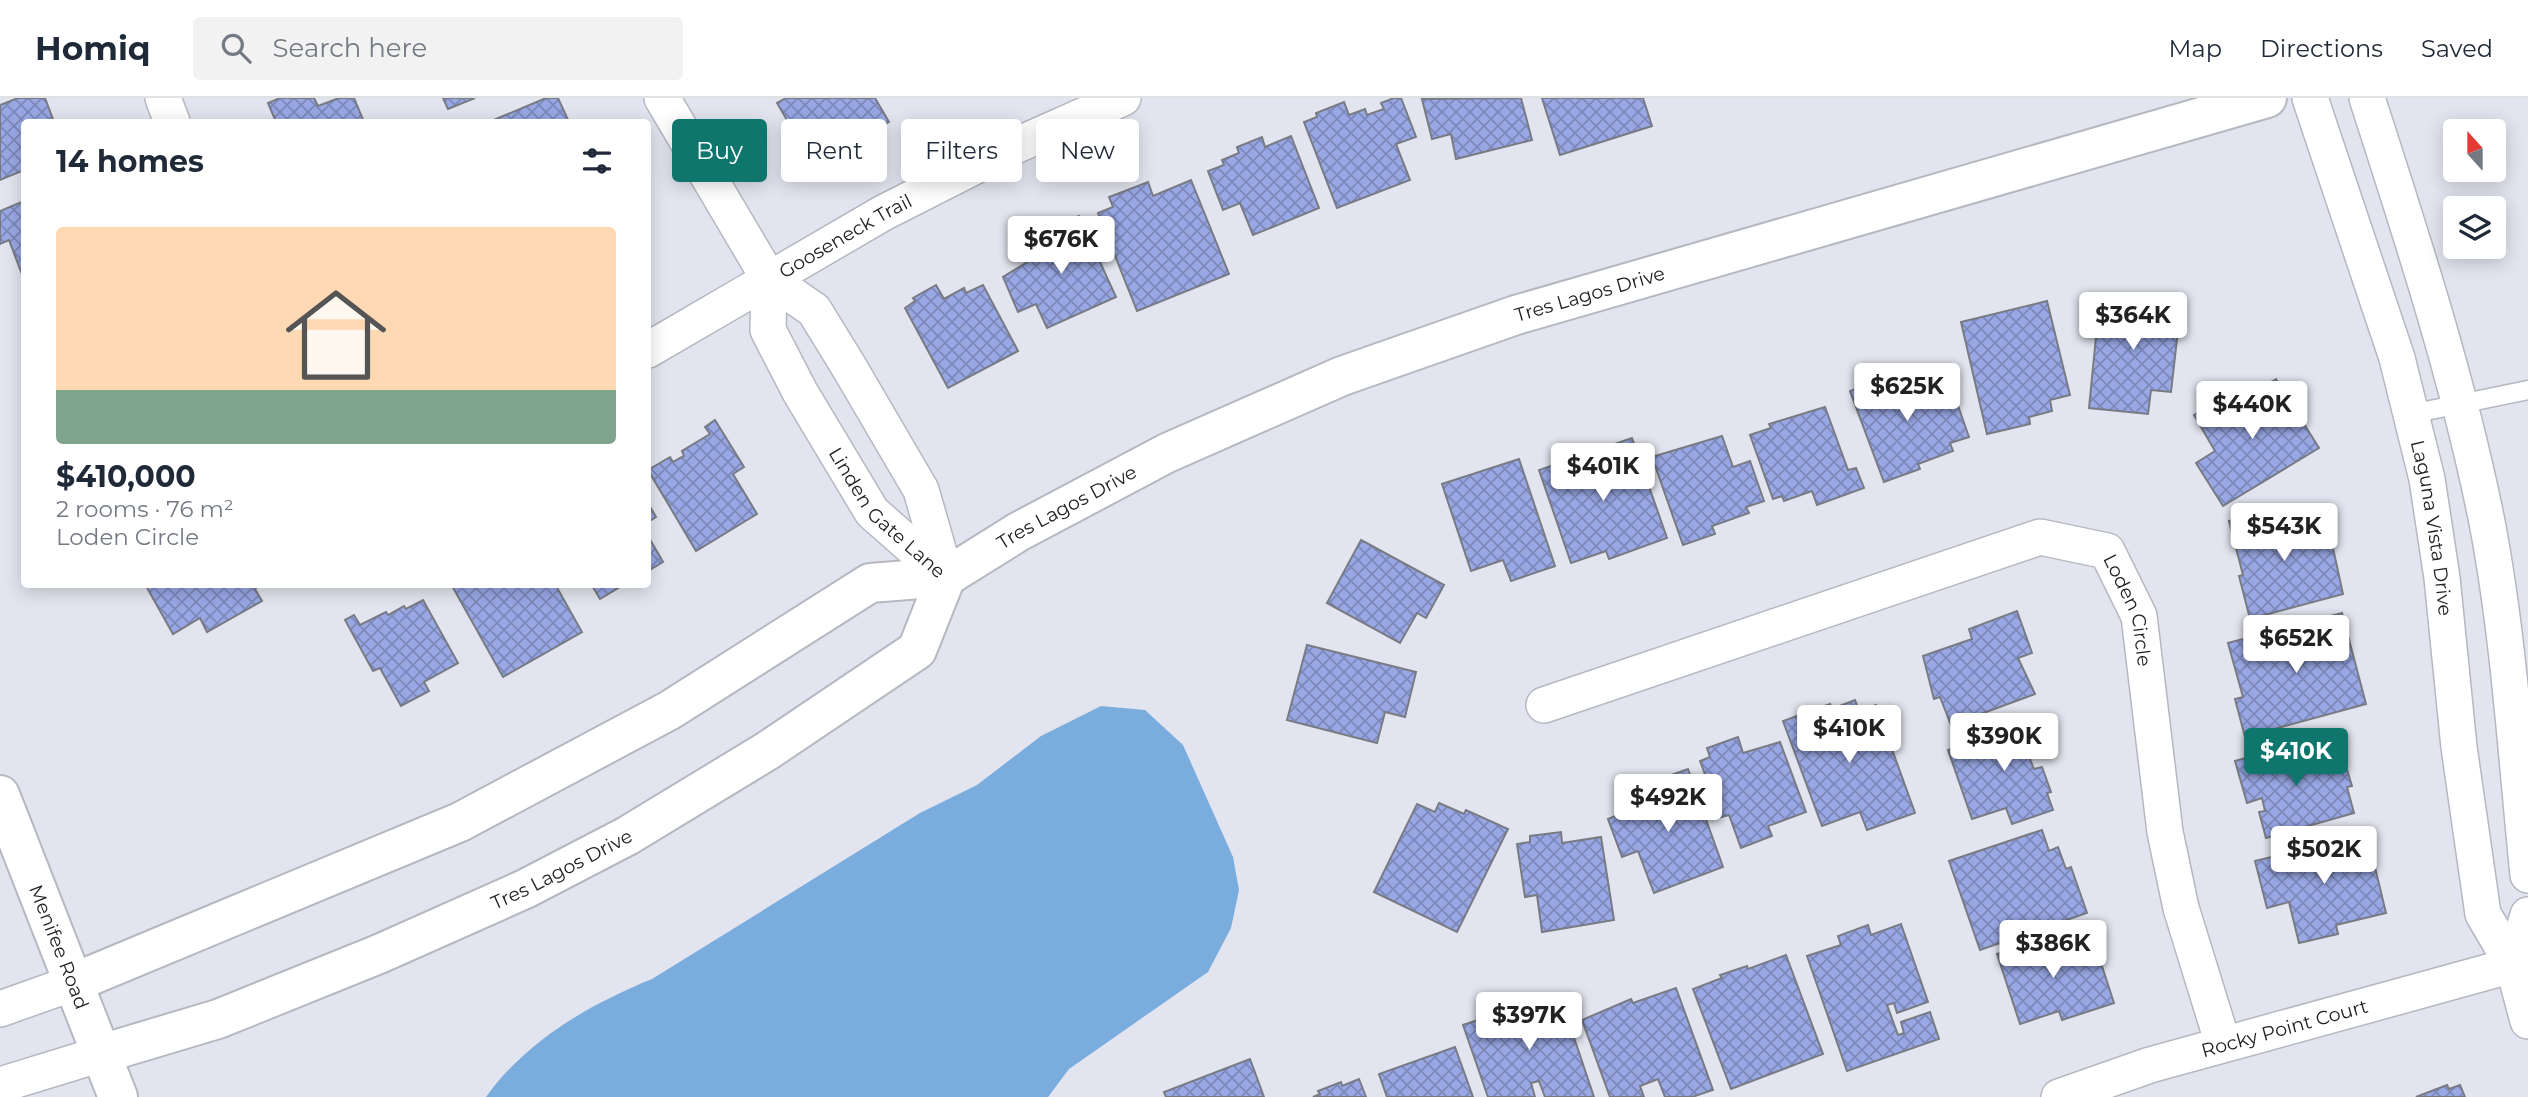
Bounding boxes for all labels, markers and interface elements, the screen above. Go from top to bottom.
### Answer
search box [193,17,683,80]
text: Homiq [35,28,151,68]
icon: search [217,29,255,67]
text: Search here [273,32,427,64]
text: Map [2169,34,2222,63]
text: Directions [2260,34,2383,63]
text: Saved [2421,34,2493,63]
chip: Buy [672,119,767,182]
chip: Rent [781,119,887,182]
chip: Filters [901,119,1022,182]
chip: New [1036,119,1139,182]
north arrow [2443,119,2506,182]
map controls [2443,119,2506,259]
icon: filters [578,142,616,180]
text: 14 homes [56,143,204,180]
street label: Gooseneck Trail [775,189,916,283]
button: layers [2443,196,2506,259]
pin: $676K [1012,216,1110,276]
text: $676K [1024,225,1098,253]
street label: Tres Lagos Drive [1512,261,1667,326]
icon: home [273,272,399,398]
pin: $364K [2084,292,2182,352]
text: $364K [2095,301,2171,329]
pin: $625K [1858,364,1956,423]
text: $625K [1870,372,1944,400]
pin: $440K [2203,382,2301,441]
text: $440K [2212,390,2292,418]
street label: Laguna Vista Drive [2406,438,2457,617]
street label: Linden Gate Lane [824,443,950,583]
pin: $401K [1554,444,1652,503]
text: $401K [1567,452,1639,480]
text: $410,000 [56,458,196,495]
street label: Tres Lagos Drive [993,460,1140,554]
text: 2 rooms · 76 m² [56,495,234,523]
pin: $543K [2235,504,2333,563]
text: $543K [2247,512,2321,540]
text: Loden Circle [56,523,199,551]
street label: Loden Circle [2099,550,2156,668]
pin: $652K [2247,616,2345,675]
text: $652K [2259,624,2333,652]
pin: $410K [1800,706,1898,765]
text: $410K [1813,714,1885,742]
pin: $390K [1955,714,2053,773]
text: $390K [1966,722,2042,750]
pin: $410K [2247,728,2345,788]
text: $410K [2260,737,2332,765]
pin: $492K [1619,774,1717,834]
text: $492K [1630,783,1706,811]
street label: Tres Lagos Drive [487,824,636,914]
pin: $502K [2275,826,2373,886]
text: $502K [2287,835,2361,863]
street label: Menifee Road [25,881,94,1012]
pin: $386K [2004,920,2102,980]
text: $386K [2015,929,2091,957]
pin: $397K [1480,992,1578,1052]
street label: Rocky Point Court [2199,994,2371,1062]
text: $397K [1492,1001,1566,1029]

